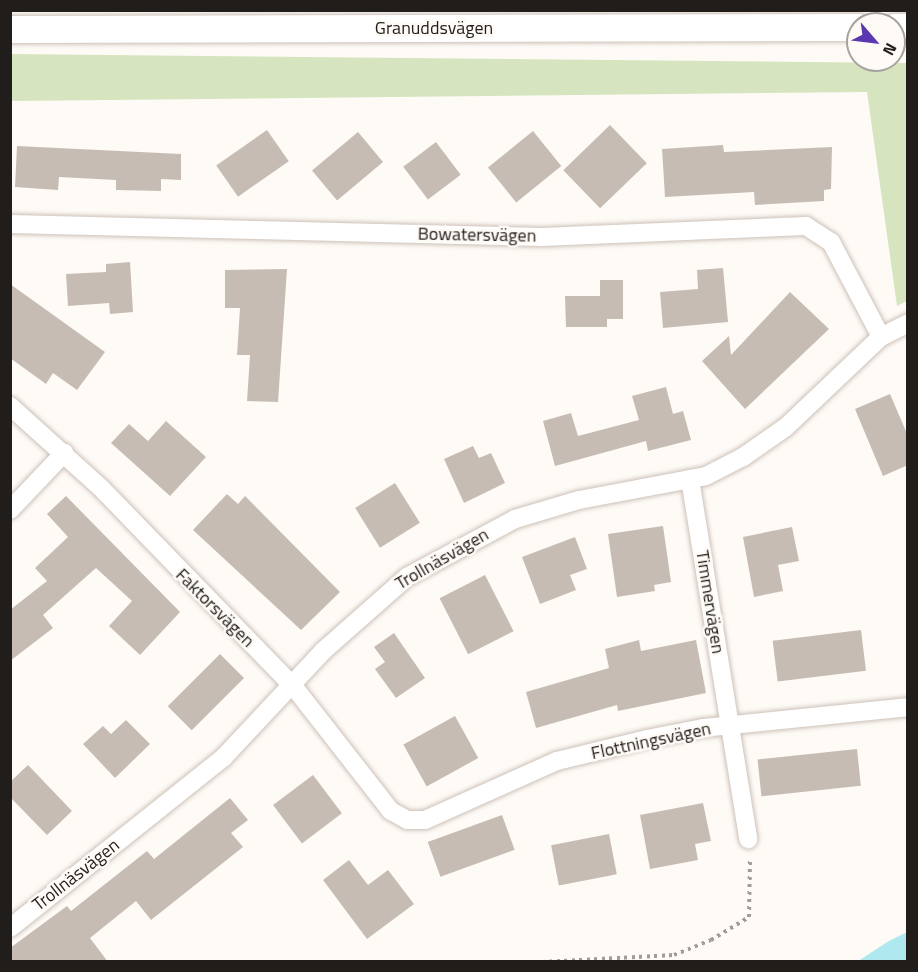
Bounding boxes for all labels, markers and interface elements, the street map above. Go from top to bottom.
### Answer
north arrow [846,12,906,72]
street label: Granuddsvägen [375,17,493,39]
text: N [877,39,903,60]
street label: Bowatersvägen [418,223,536,247]
street label: Trollnäsvägen [391,524,493,594]
street label: Timmervägen [691,549,729,655]
street label: Faktorsvägen [171,564,259,652]
street label: Flottningsvägen [589,718,713,764]
street label: Trollnäsvägen [28,834,124,916]

